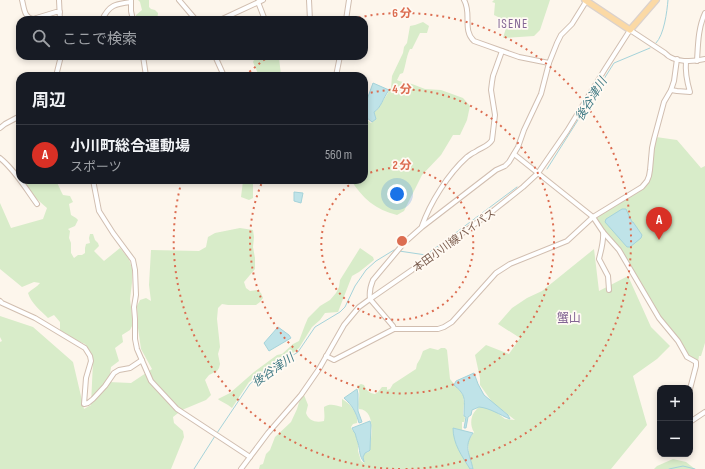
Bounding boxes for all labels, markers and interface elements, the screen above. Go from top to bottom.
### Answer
text: 6 分 [392,6,412,21]
search box [16,16,368,60]
district label: ISENE [498,16,528,32]
icon: search [30,27,52,49]
text: ここで検索 [62,30,137,49]
water label: 後谷津川 [572,73,612,124]
text: 4 分 [392,82,412,97]
text: 周辺 [32,91,66,111]
text: 小川町総合運動場 [70,137,190,156]
text: A [42,147,48,163]
text: 560 m [325,147,352,163]
text: 2 分 [392,158,412,173]
text: スポーツ [70,159,122,175]
your location [387,184,407,204]
street label: 本田小川線バイパス [411,206,498,275]
pin: A [646,207,672,240]
centre of rings [395,234,409,248]
district label: 蟹山 [557,311,581,326]
water label: 後谷津川 [249,349,299,390]
map controls [657,385,693,457]
button: + [657,385,693,421]
button: − [657,421,693,457]

